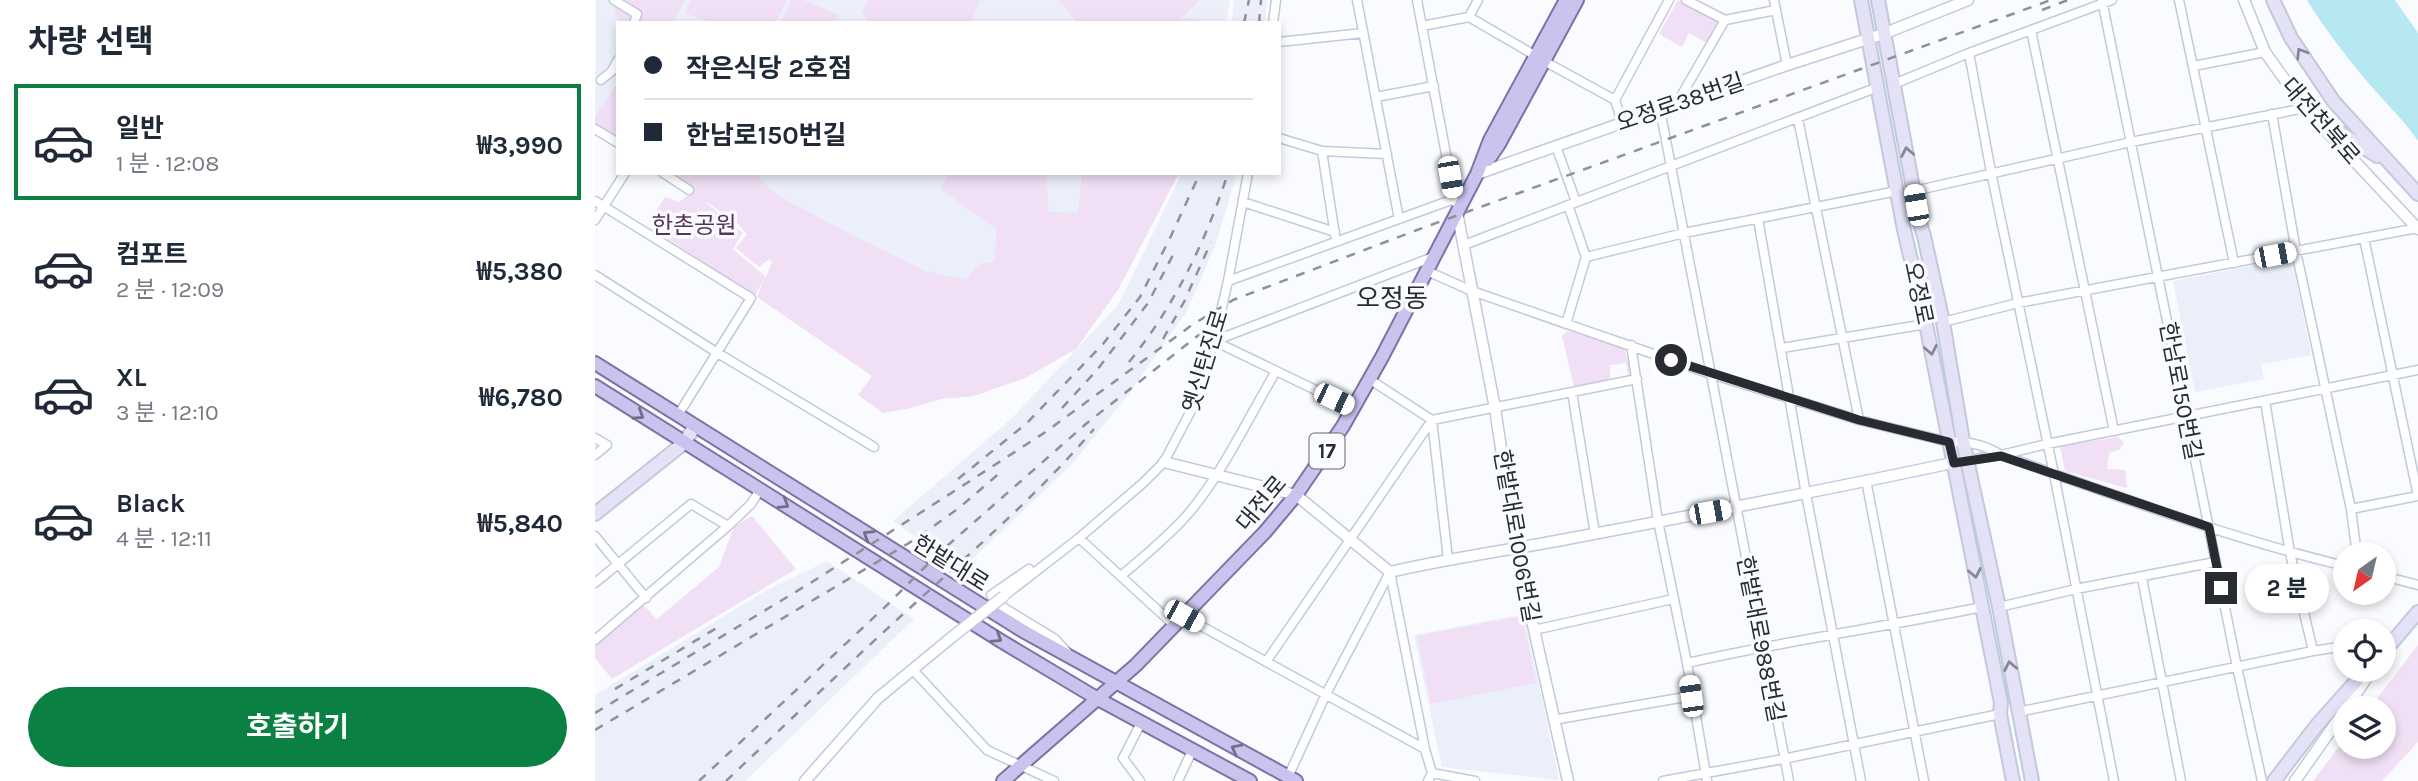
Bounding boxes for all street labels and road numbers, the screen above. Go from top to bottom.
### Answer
street label: 오정로38번길 [1613,68,1748,137]
street label: 대전천북로 [2276,73,2366,170]
street label: 오정로 [1899,259,1938,327]
street label: 옛신탄진로 [1177,307,1234,416]
street label: 한남로150번길 [2154,320,2207,462]
road number: 17 [1309,434,1345,468]
street label: 한밭대로1006번길 [1488,448,1545,625]
street label: 대전로 [1231,470,1292,536]
street label: 한밭대로 [908,530,994,597]
street label: 한밭대로988번길 [1731,554,1790,724]

